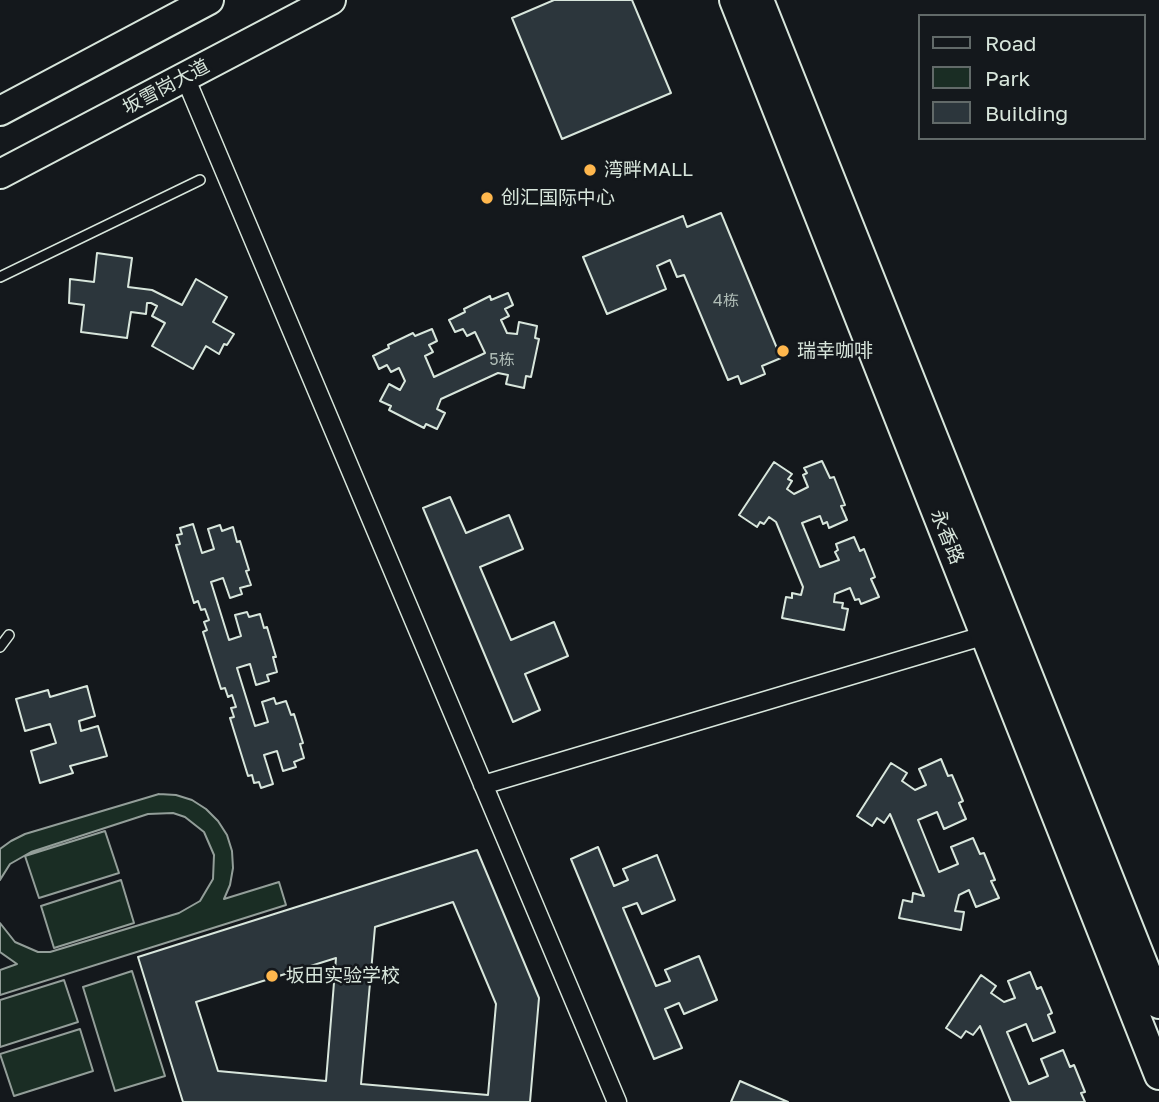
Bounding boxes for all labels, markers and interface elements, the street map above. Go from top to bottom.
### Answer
legend [918,14,1145,140]
text: Road [985,30,1036,56]
street label: 坂雪岗大道 [119,55,213,119]
text: Park [985,65,1030,91]
text: Building [985,100,1068,126]
place label: 湾畔MALL [604,159,693,181]
marker: 湾畔MALL [582,162,598,178]
place label: 创汇国际中心 [501,187,615,209]
marker: 创汇国际中心 [479,190,495,206]
house number: 4栋 [713,291,739,311]
place label: 瑞幸咖啡 [797,340,873,362]
marker: 瑞幸咖啡 [775,343,791,359]
house number: 5栋 [489,350,515,370]
street label: 永香路 [926,506,968,568]
place label: 坂田实验学校 [286,965,400,987]
marker: 坂田实验学校 [264,968,280,984]

